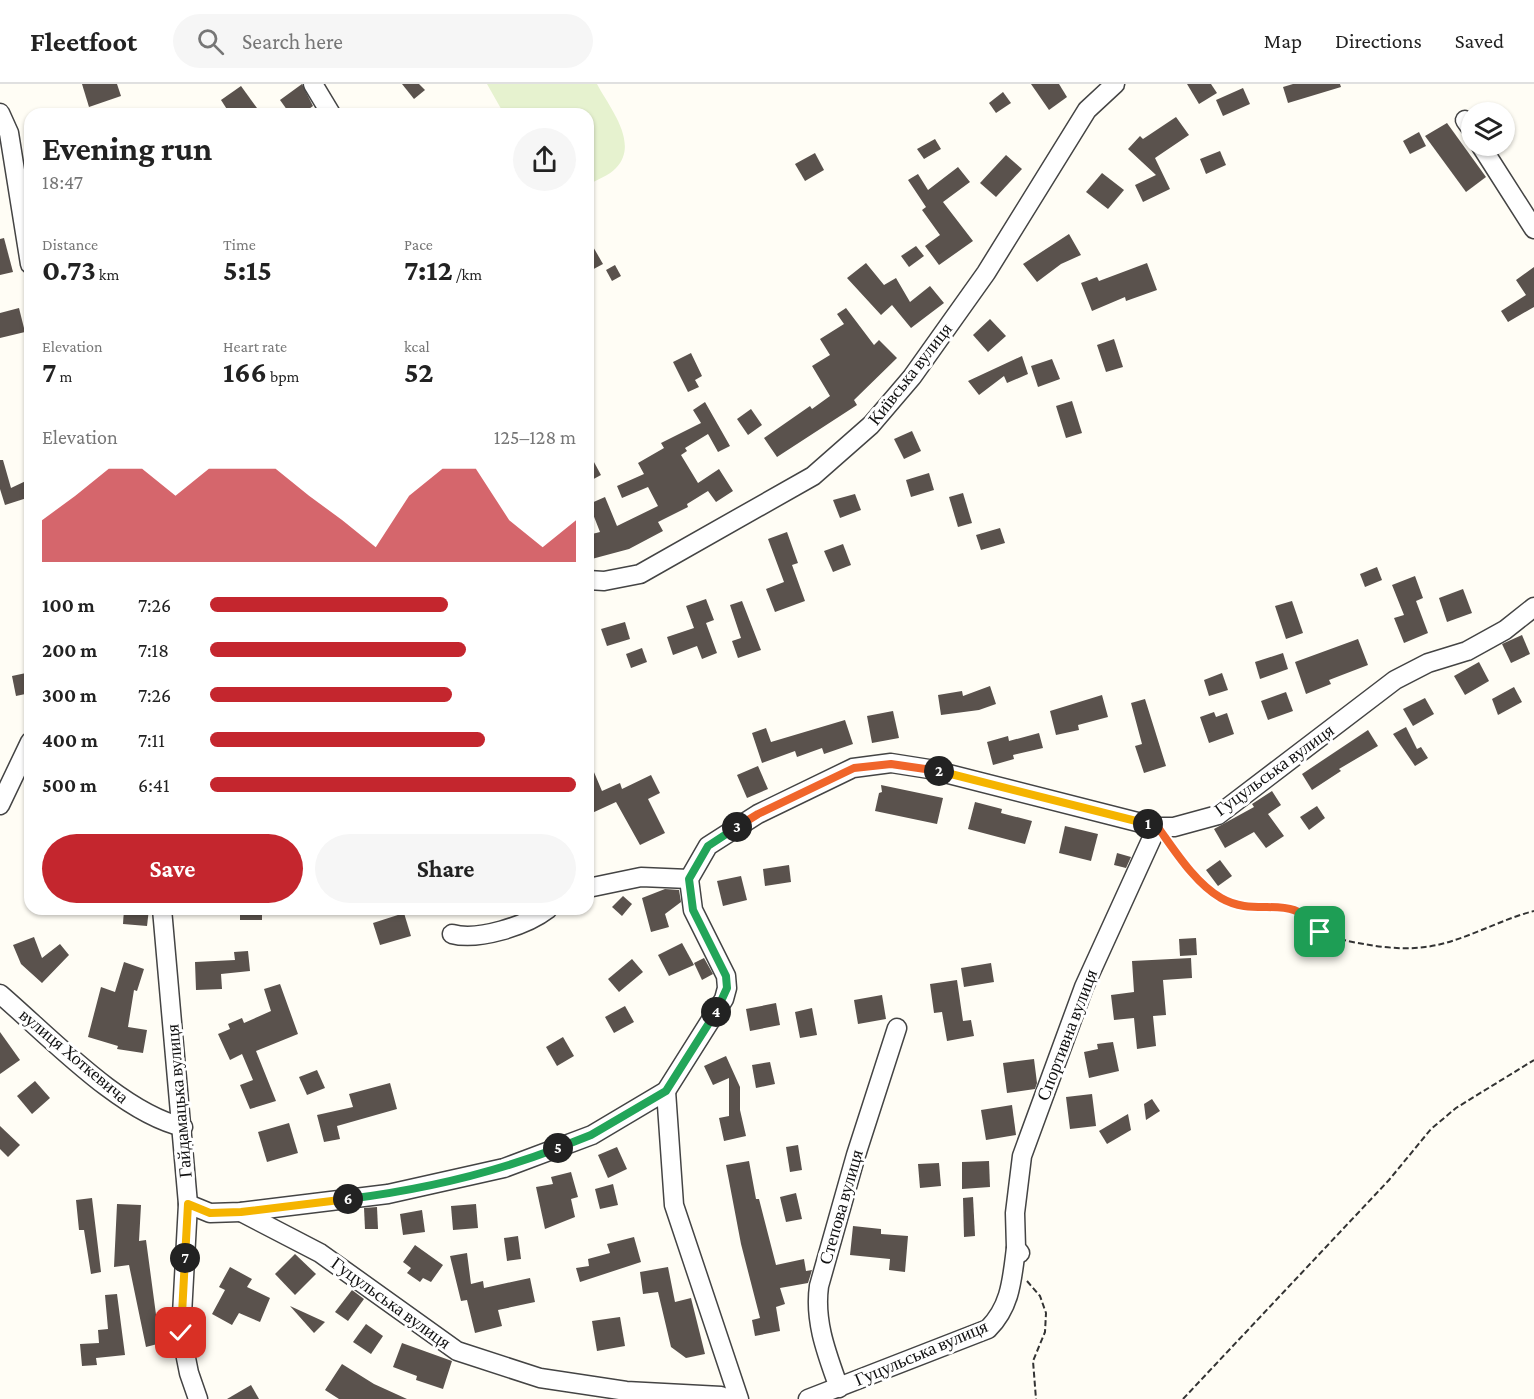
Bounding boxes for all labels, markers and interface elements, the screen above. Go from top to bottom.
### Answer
search box [173,14,593,68]
icon: search [194,25,227,58]
text: Fleetfoot [30,26,137,57]
text: Search here [242,29,343,54]
text: Map [1264,29,1302,53]
text: Directions [1335,29,1422,53]
text: Saved [1455,29,1504,53]
map controls [1461,102,1515,156]
button: layers [1461,102,1515,156]
button: share [513,128,576,191]
text: Evening run [42,130,212,167]
text: 18:47 [42,171,83,193]
text: Distance [42,236,98,253]
text: Time [223,236,256,253]
text: Pace [404,236,433,253]
text: 0.73 [42,253,96,286]
text: 5:15 [223,253,272,286]
text: 7:12 [404,253,453,286]
text: km [96,266,119,283]
text: /km [453,266,482,283]
street label: Київська вулиця [864,319,956,429]
text: Elevation [42,338,103,355]
text: Heart rate [223,338,287,355]
text: kcal [404,338,430,355]
text: 7 [42,355,57,388]
text: 166 [223,355,267,388]
text: 52 [404,355,434,388]
text: m [57,368,72,385]
text: bpm [267,368,299,385]
text: Elevation [42,426,118,448]
text: 125–128 m [494,426,576,448]
text: 100 m [42,594,95,616]
text: 7:26 [138,594,171,616]
text: 200 m [42,639,97,661]
text: 7:18 [138,639,169,661]
text: 300 m [42,684,97,706]
text: 7:26 [138,684,171,706]
street label: Гуцульська вулиця [1211,720,1337,820]
text: 400 m [42,729,98,751]
text: 7:11 [138,729,165,751]
pin: 2 [924,756,954,786]
text: 2 [935,762,943,779]
text: 500 m [42,774,97,796]
text: 6:41 [138,774,170,796]
pin: 1 [1133,809,1163,839]
pin: 3 [722,812,752,842]
text: 1 [1145,815,1151,832]
text: 3 [733,818,741,835]
button: Save [42,834,303,903]
button: Share [315,834,576,903]
pin [1294,906,1345,957]
icon: arrive [1303,915,1336,948]
street label: Спортивна вулиця [1033,967,1101,1103]
pin: 4 [701,997,731,1027]
text: 4 [712,1003,720,1020]
street label: вулиця Хоткевича [15,1005,133,1107]
street label: Гайдамацька вулиця [162,1023,196,1179]
pin: 5 [543,1133,573,1163]
text: 5 [554,1139,562,1156]
street label: Степова вулиця [815,1147,867,1267]
pin: 6 [333,1184,363,1214]
text: 6 [344,1190,352,1207]
pin: 7 [170,1243,200,1273]
text: 7 [181,1249,189,1266]
street label: Гуцульська вулиця [328,1253,454,1353]
pin [155,1307,206,1358]
icon: check [164,1316,197,1349]
street label: Гуцульська вулиця [852,1316,990,1390]

